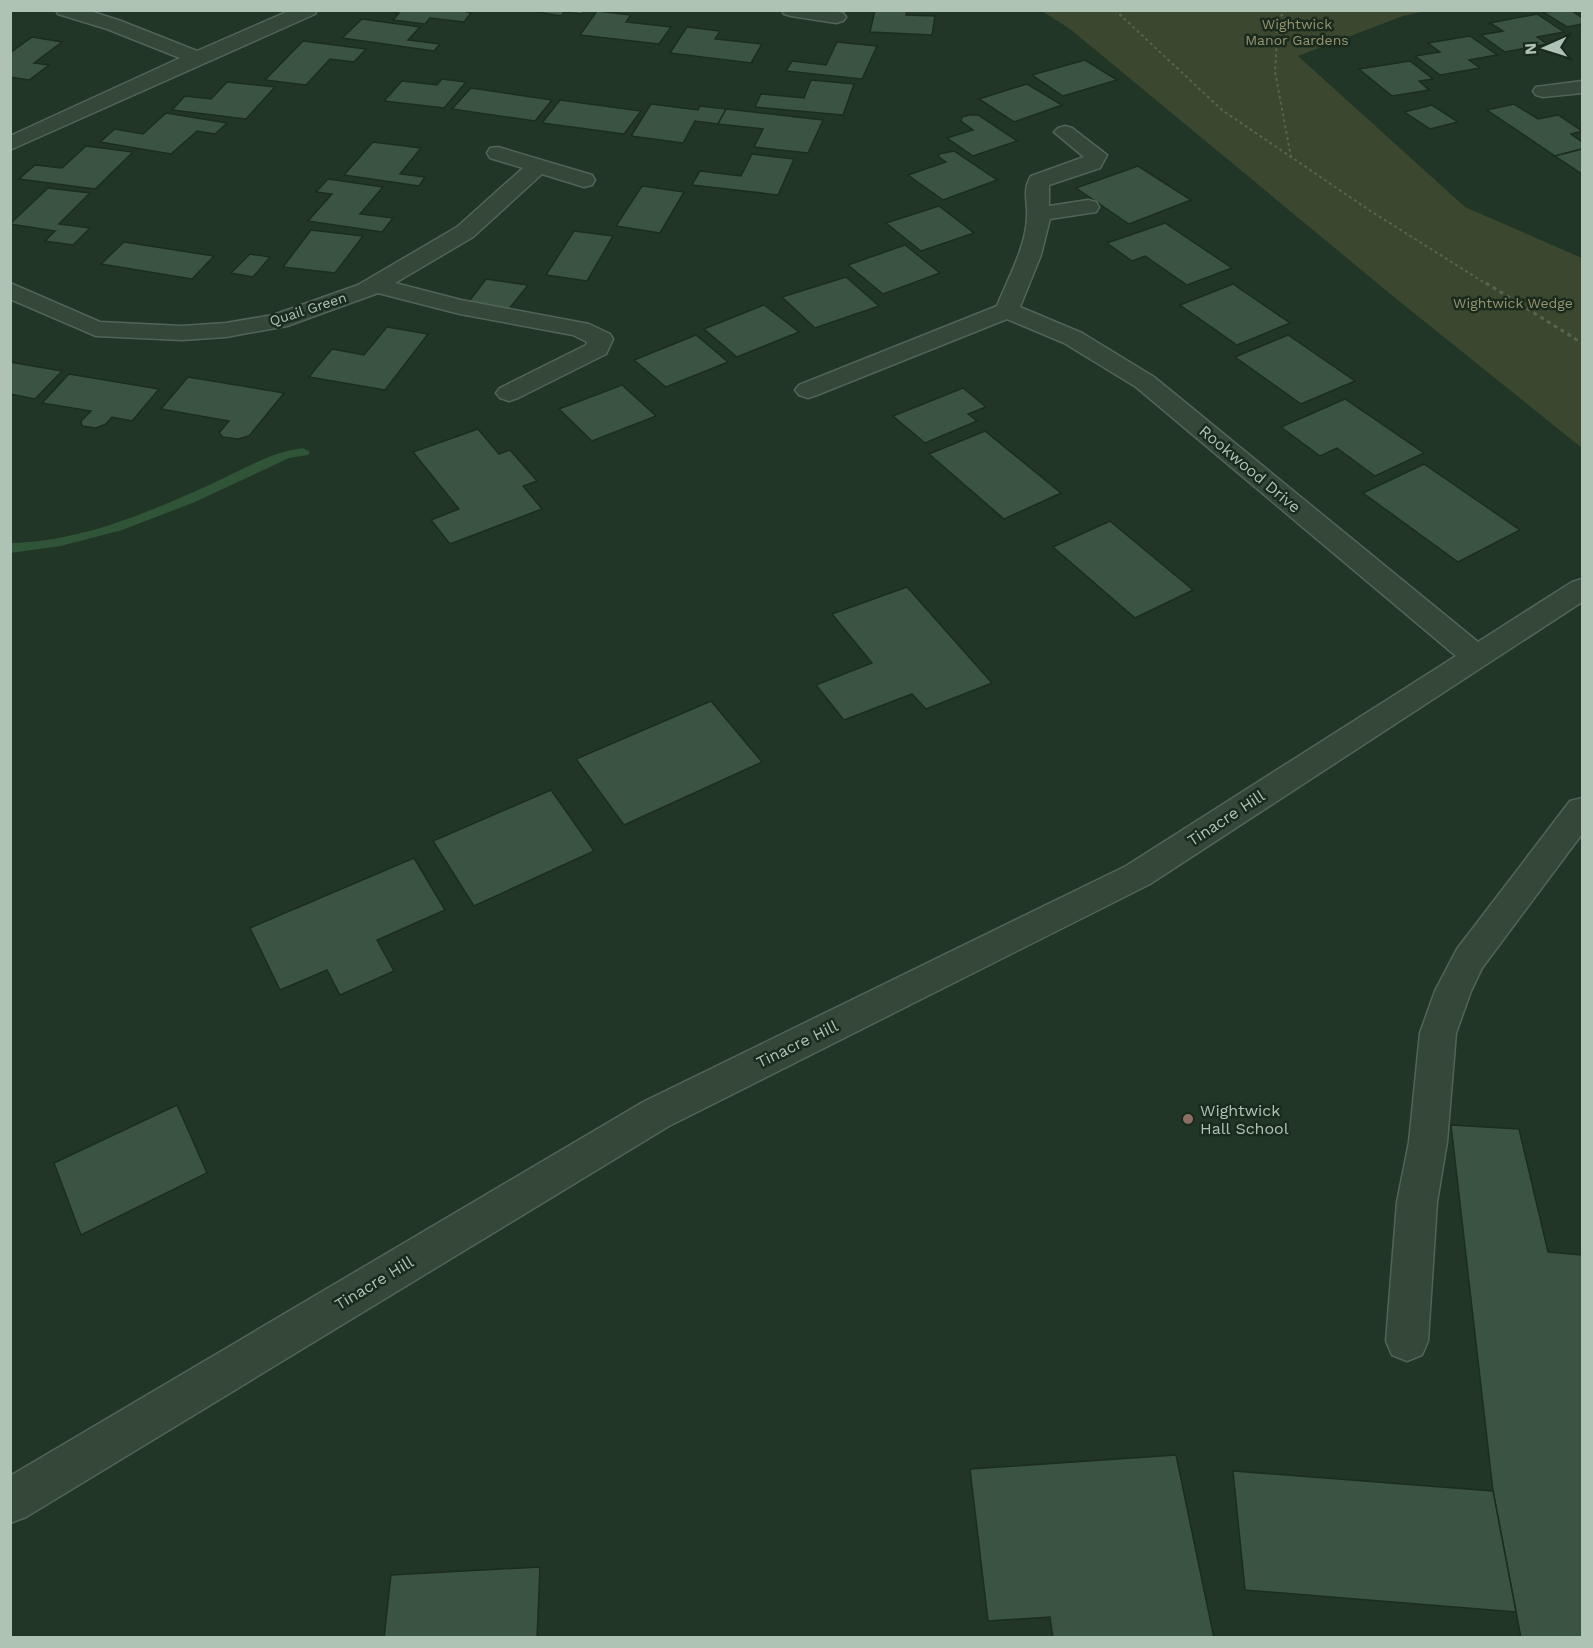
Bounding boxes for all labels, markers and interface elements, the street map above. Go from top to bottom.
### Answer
park label: Wightwick Manor Gardens [1245,16,1349,48]
north arrow [1515,18,1575,78]
text: N [1521,42,1540,55]
street label: Quail Green [268,289,348,329]
park label: Wightwick Wedge [1453,295,1573,311]
street label: Rookwood Drive [1196,421,1304,517]
street label: Tinacre Hill [1184,786,1268,850]
street label: Tinacre Hill [753,1016,841,1072]
place label: Wightwick Hall School [1200,1101,1289,1138]
marker: Wightwick Hall School [1181,1112,1195,1126]
street label: Tinacre Hill [331,1252,417,1314]

